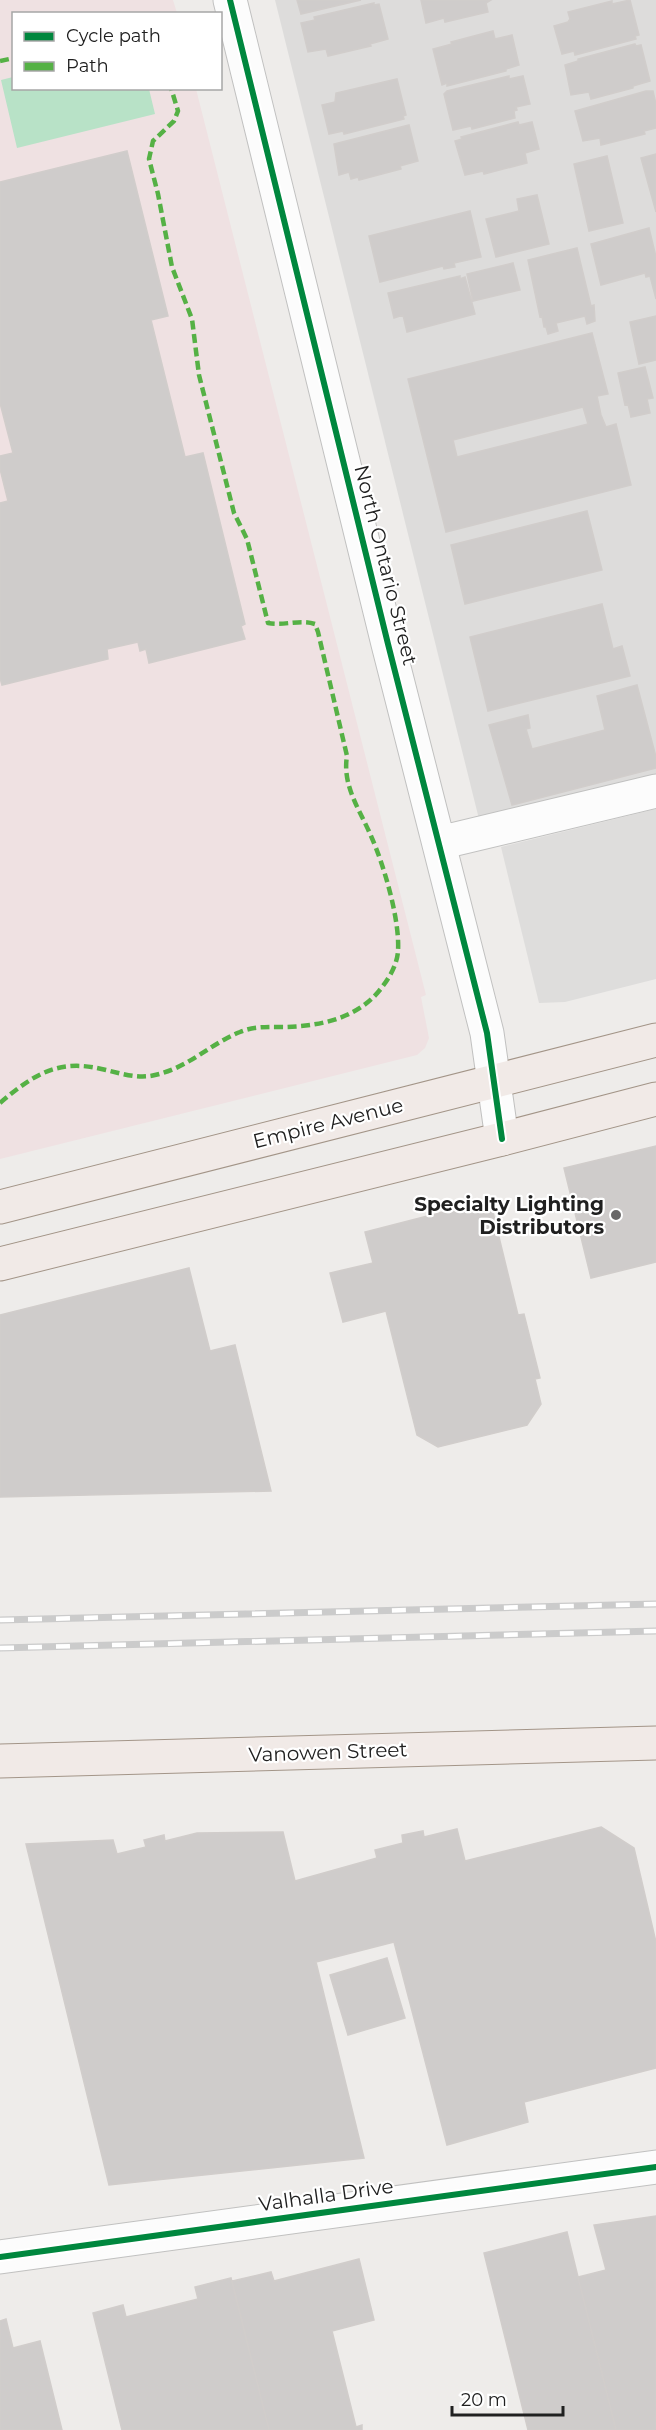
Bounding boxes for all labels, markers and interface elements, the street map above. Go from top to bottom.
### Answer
legend [12,12,222,90]
text: Cycle path [66,25,161,47]
text: Path [66,55,109,77]
street label: North Ontario Street [350,462,422,668]
street label: Empire Avenue [250,1093,406,1153]
place label: Specialty Lighting Distributors [414,1192,604,1239]
marker: Specialty Lighting Distributors [609,1208,623,1222]
street label: Vanowen Street [248,1737,408,1767]
street label: Valhalla Drive [257,2174,395,2216]
scale bar [452,2379,563,2417]
text: 20 m [461,2389,507,2411]

